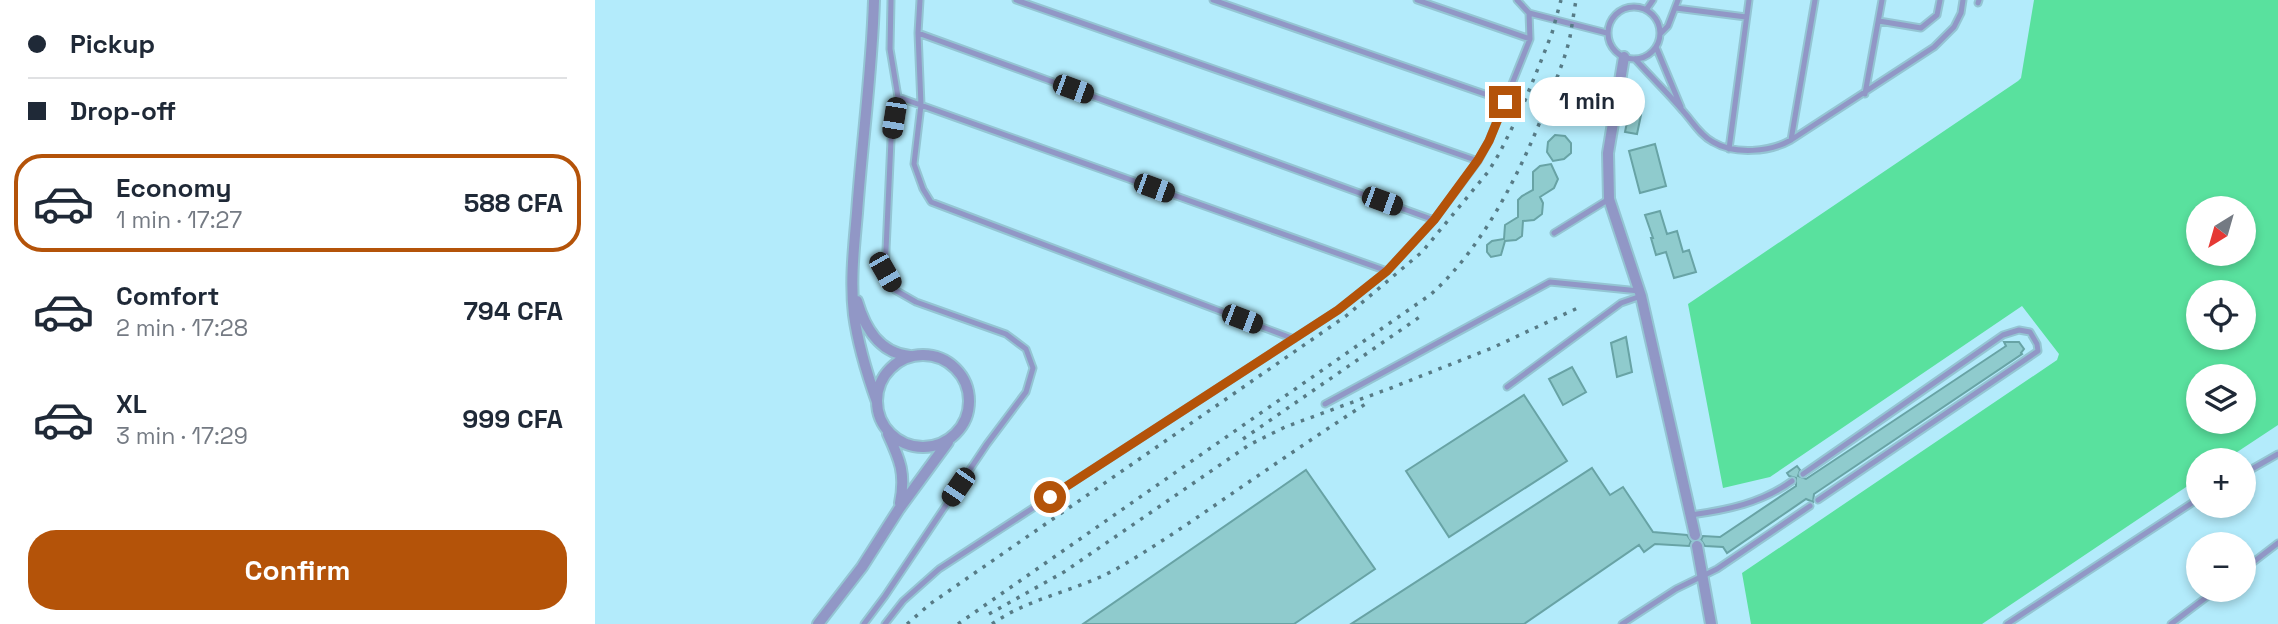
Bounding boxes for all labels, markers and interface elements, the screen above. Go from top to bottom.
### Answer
text: Pickup [70,27,155,61]
car [1050,72,1097,106]
callout: 1 min [1529,78,1645,126]
route end [1489,86,1521,118]
text: 1 min [1559,86,1615,116]
text: Drop-off [70,94,176,128]
car [881,96,908,140]
text: Economy [116,171,232,205]
car [1131,171,1178,205]
icon: car [32,172,95,235]
car [1359,184,1406,218]
text: 588 CFA [464,186,563,220]
north arrow [2186,196,2256,266]
map controls [2186,196,2256,602]
text: 1 min · 17:27 [116,205,242,235]
car [866,249,905,295]
text: Comfort [116,279,219,313]
icon: car [32,280,95,343]
button: locate [2186,280,2256,350]
text: 794 CFA [463,294,563,328]
car [1219,302,1266,336]
text: 2 min · 17:28 [116,313,248,343]
button: layers [2186,364,2256,434]
text: XL [116,387,147,421]
icon: car [32,388,95,451]
text: 999 CFA [462,402,563,436]
text: 3 min · 17:29 [116,421,248,451]
button: + [2186,448,2256,518]
car [938,464,979,510]
route start [1034,481,1066,513]
button: Confirm [28,530,567,610]
button: − [2186,532,2256,602]

